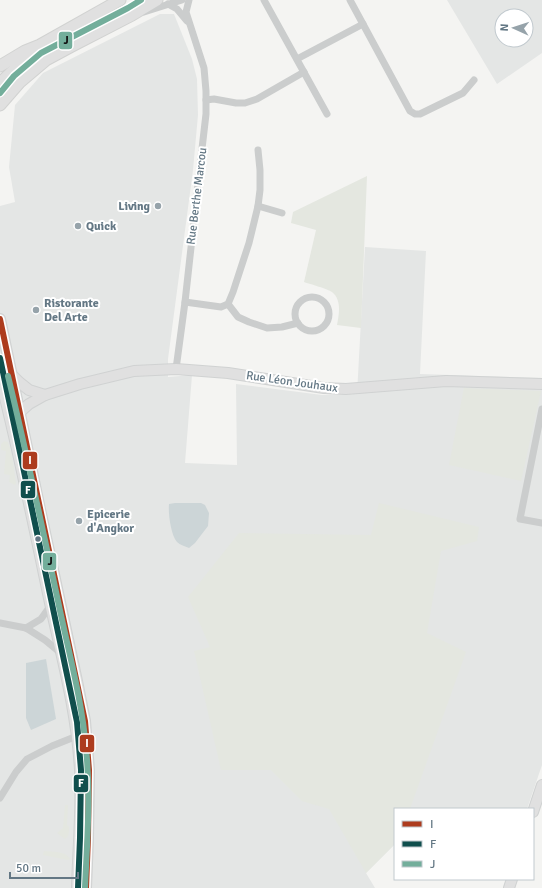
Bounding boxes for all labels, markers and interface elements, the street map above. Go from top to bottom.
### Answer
north arrow [494,8,534,48]
text: N [498,23,511,32]
line badge: J [58,31,73,50]
text: J [63,34,69,47]
street label: Rue Berthe Marcou [184,147,210,245]
place label: Living [118,199,151,214]
marker: Living [153,201,163,211]
place label: Quick [86,219,117,234]
marker: Quick [73,221,83,231]
place label: Ristorante Del Arte [44,296,99,325]
marker: Ristorante Del Arte [31,305,41,315]
street label: Rue Léon Jouhaux [245,368,339,396]
line badge: I [22,451,38,470]
text: I [28,454,32,467]
line badge: F [20,480,36,499]
text: F [25,484,31,497]
place label: Epicerie d'Angkor [87,507,134,536]
marker: Epicerie d'Angkor [74,516,84,526]
unlabelled marker [33,534,43,544]
line badge: J [42,552,57,571]
text: J [47,555,53,568]
line badge: I [79,734,95,753]
text: I [85,737,89,750]
line badge: F [73,774,89,793]
text: F [78,777,84,790]
legend [394,808,534,880]
text: I [430,817,434,832]
text: F [430,837,436,852]
scale bar [10,854,78,880]
text: J [430,857,435,872]
text: 50 m [16,861,41,876]

